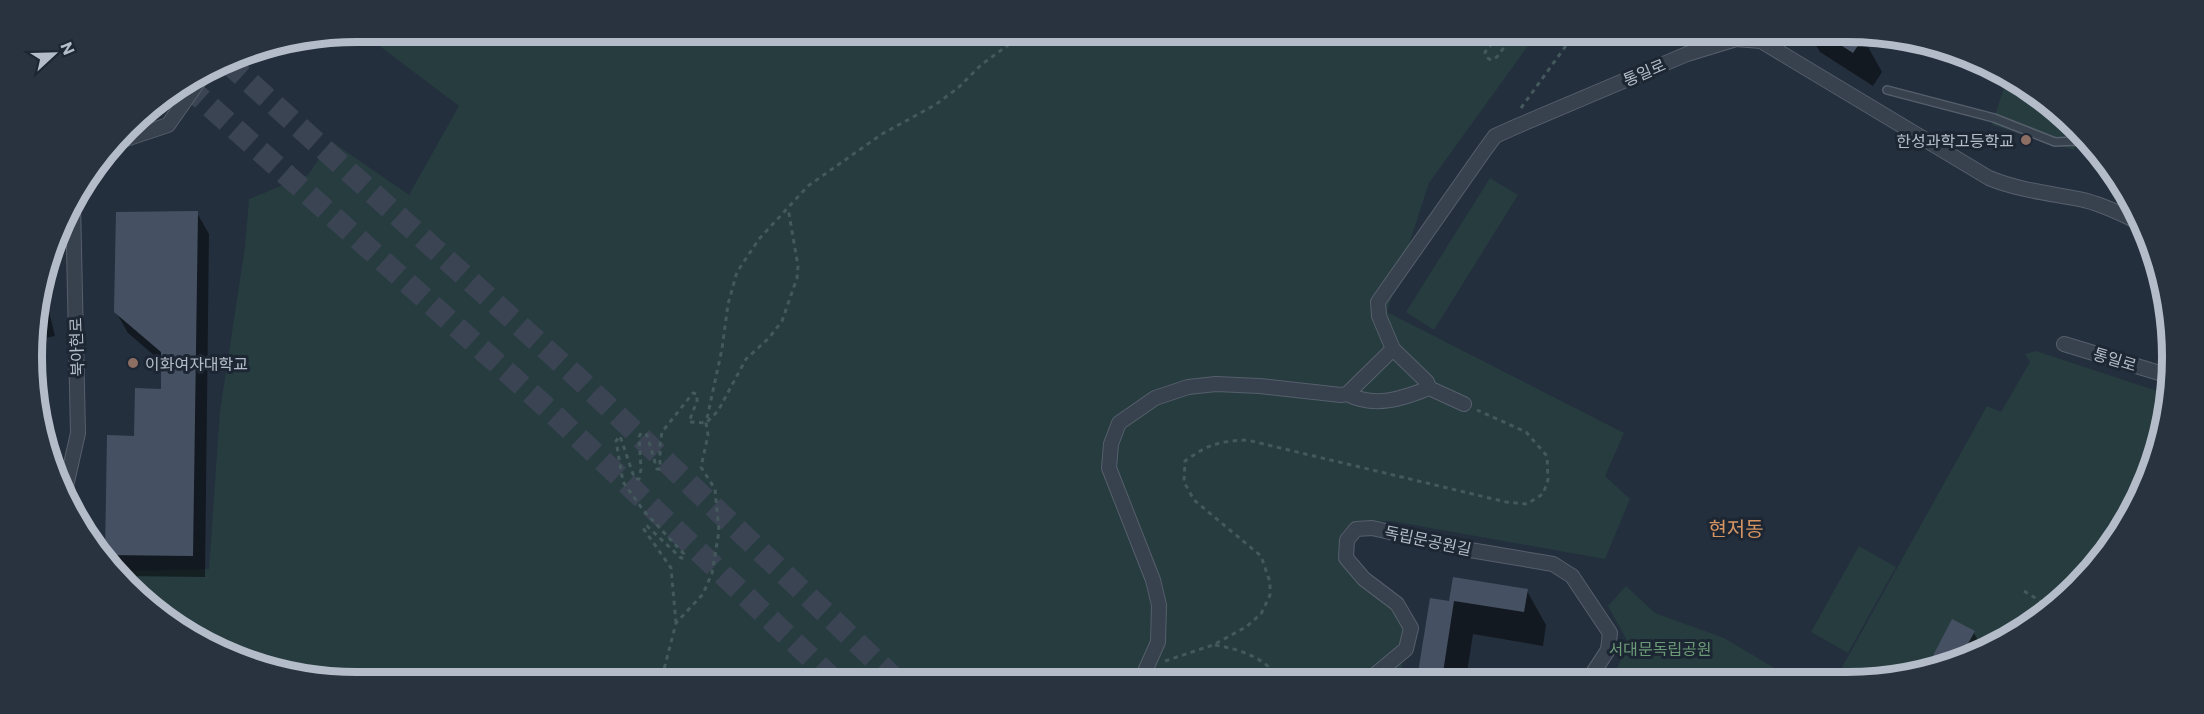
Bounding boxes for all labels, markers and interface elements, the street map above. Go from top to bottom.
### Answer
north arrow [24,24,84,84]
text: N [57,39,79,57]
street label: 통일로 [1620,55,1668,89]
place label: 한성과학고등학교 [1896,131,2014,150]
marker: 한성과학고등학교 [2019,133,2033,147]
street label: 북아현로 [65,317,87,377]
street label: 통일로 [2091,343,2139,375]
place label: 이화여자대학교 [145,354,248,373]
marker: 이화여자대학교 [126,356,140,370]
district label: 현저동 [1708,516,1764,540]
street label: 독립문공원길 [1383,522,1473,558]
park label: 서대문독립공원 [1608,639,1712,658]

